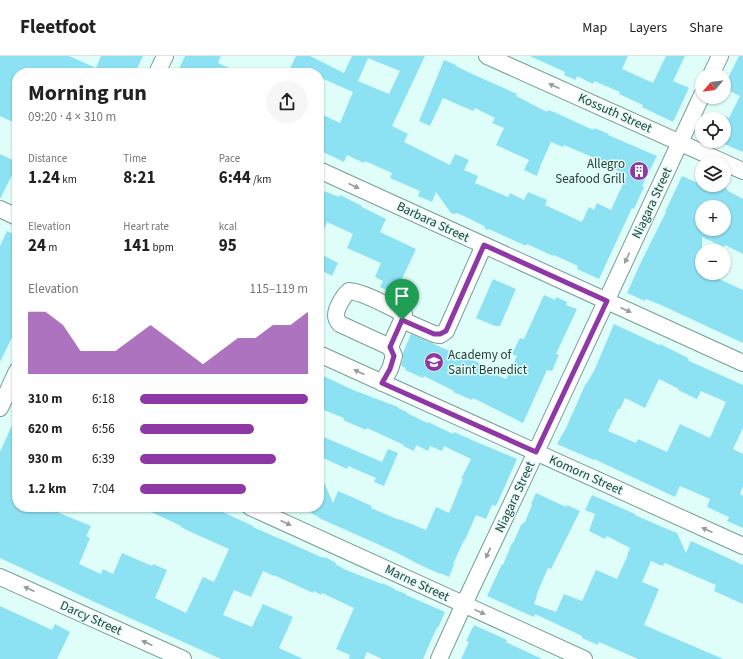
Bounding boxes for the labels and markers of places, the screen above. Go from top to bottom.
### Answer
place label: Allegro Seafood Grill [555,155,625,188]
building icon: Allegro Seafood Grill [628,160,650,182]
pin [385,279,419,320]
place label: Academy of Saint Benedict [448,346,528,379]
school or university icon: Academy of Saint Benedict [423,351,445,373]

